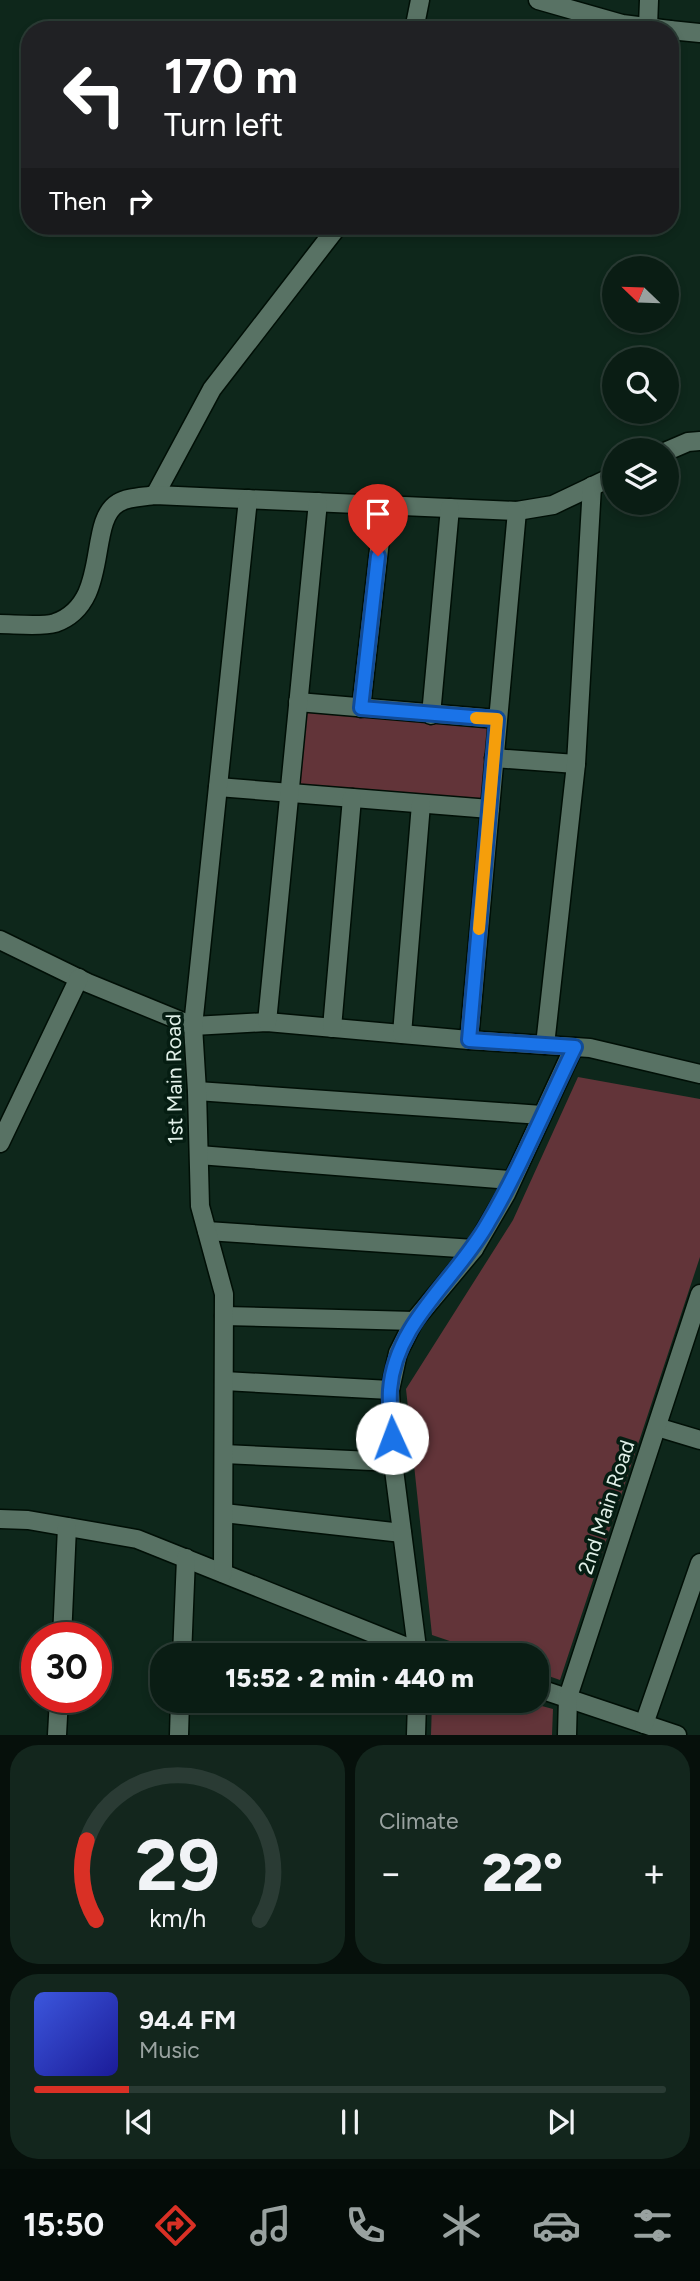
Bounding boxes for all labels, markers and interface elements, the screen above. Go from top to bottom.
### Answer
text: 170 m [164,46,298,105]
icon: left [49,49,140,140]
text: Turn left [164,106,283,144]
icon: right [121,182,159,220]
text: Then [49,185,107,217]
north arrow [602,256,679,332]
map controls [602,256,679,515]
button: search [602,347,679,424]
button: layers [602,438,679,515]
pin [348,484,408,556]
icon: arrive [359,495,397,533]
street label: 1st Main Road [160,1014,188,1144]
position arrow [355,1401,429,1475]
street label: 2nd Main Road [573,1437,639,1577]
speed limit sign: 30 [21,1622,112,1713]
text: 15:52 · 2 min · 440 m [225,1662,474,1694]
text: Climate [379,1807,458,1835]
text: 29 [135,1822,220,1909]
text: 22° [482,1842,563,1904]
text: − [379,1850,403,1896]
text: + [642,1850,666,1896]
text: km/h [149,1903,206,1933]
text: 94.4 FM [139,2004,236,2036]
text: Music [139,2036,200,2064]
icon: previous [120,2103,158,2141]
icon: pause [331,2103,369,2141]
icon: next [542,2103,580,2141]
icon: directions [151,2201,200,2250]
icon: music [246,2201,295,2250]
icon: phone [341,2201,390,2250]
icon: climate [437,2201,486,2250]
icon: car [532,2201,581,2250]
icon: filters [628,2201,677,2250]
text: 15:50 [23,2206,104,2244]

